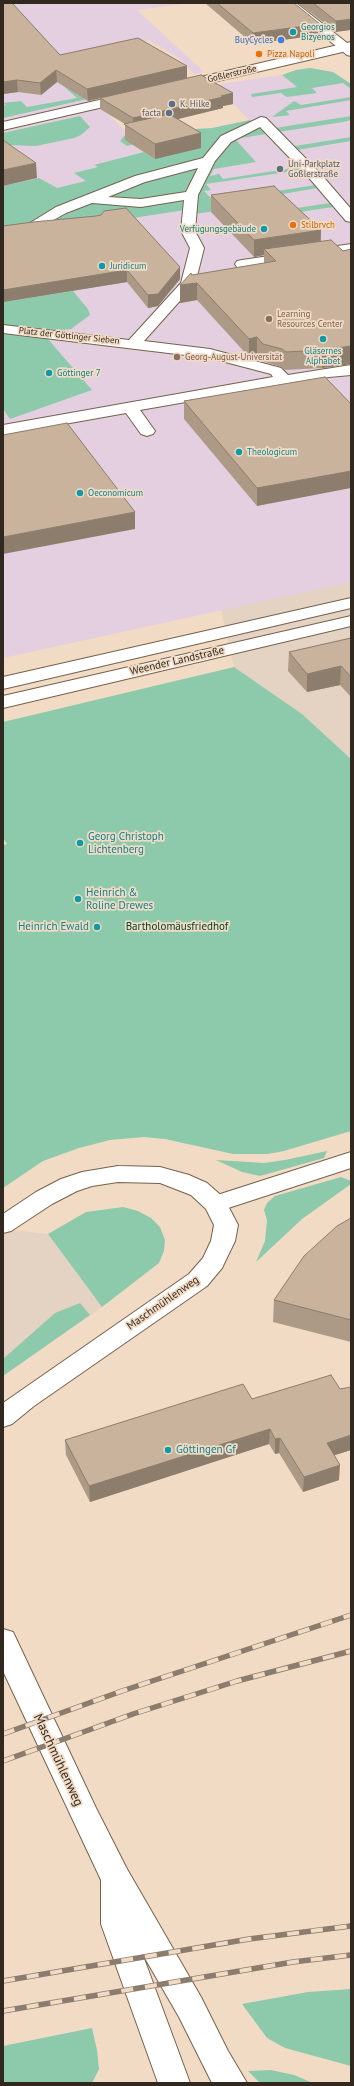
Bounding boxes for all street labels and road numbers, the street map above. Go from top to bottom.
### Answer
street label: Goßlerstraße [206,63,258,85]
street label: Platz der Göttinger Sieben [18,325,120,347]
street label: Weender Landstraße [129,644,225,678]
street label: Maschmühlenweg [124,1273,202,1333]
street label: Maschmühlenweg [30,1711,86,1809]

